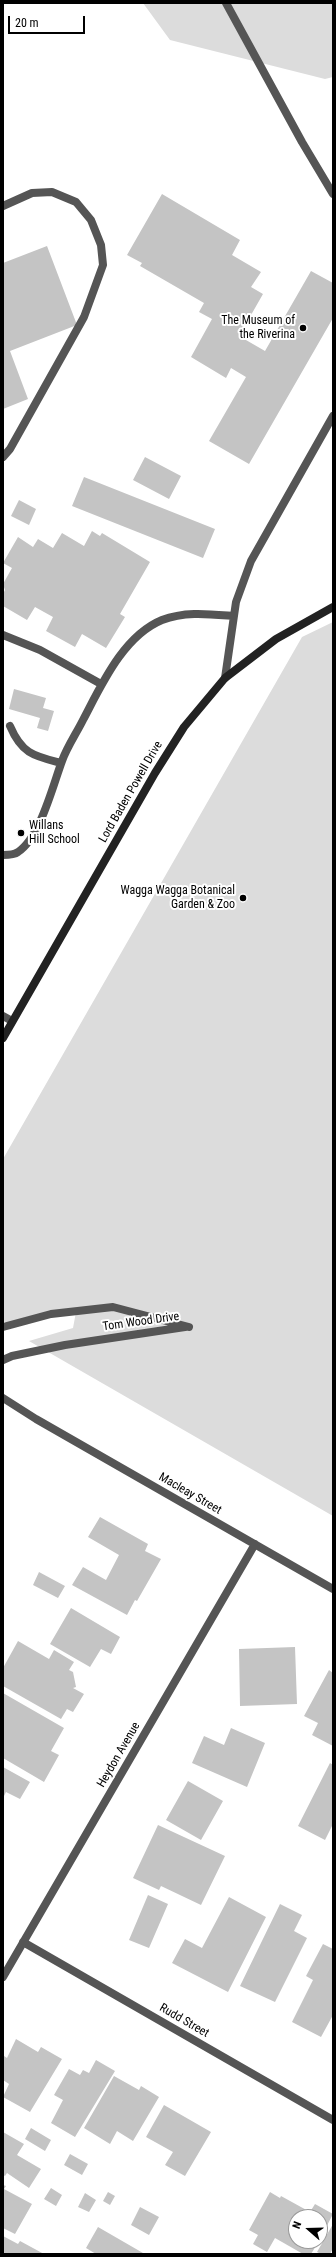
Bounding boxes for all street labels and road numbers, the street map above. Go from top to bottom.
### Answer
street label: Lord Baden Powell Drive [96,739,166,845]
street label: Tom Wood Drive [102,1310,180,1334]
street label: Macleay Street [156,1470,224,1518]
street label: Heydon Avenue [95,1720,143,1790]
street label: Rudd Street [157,2001,211,2041]

